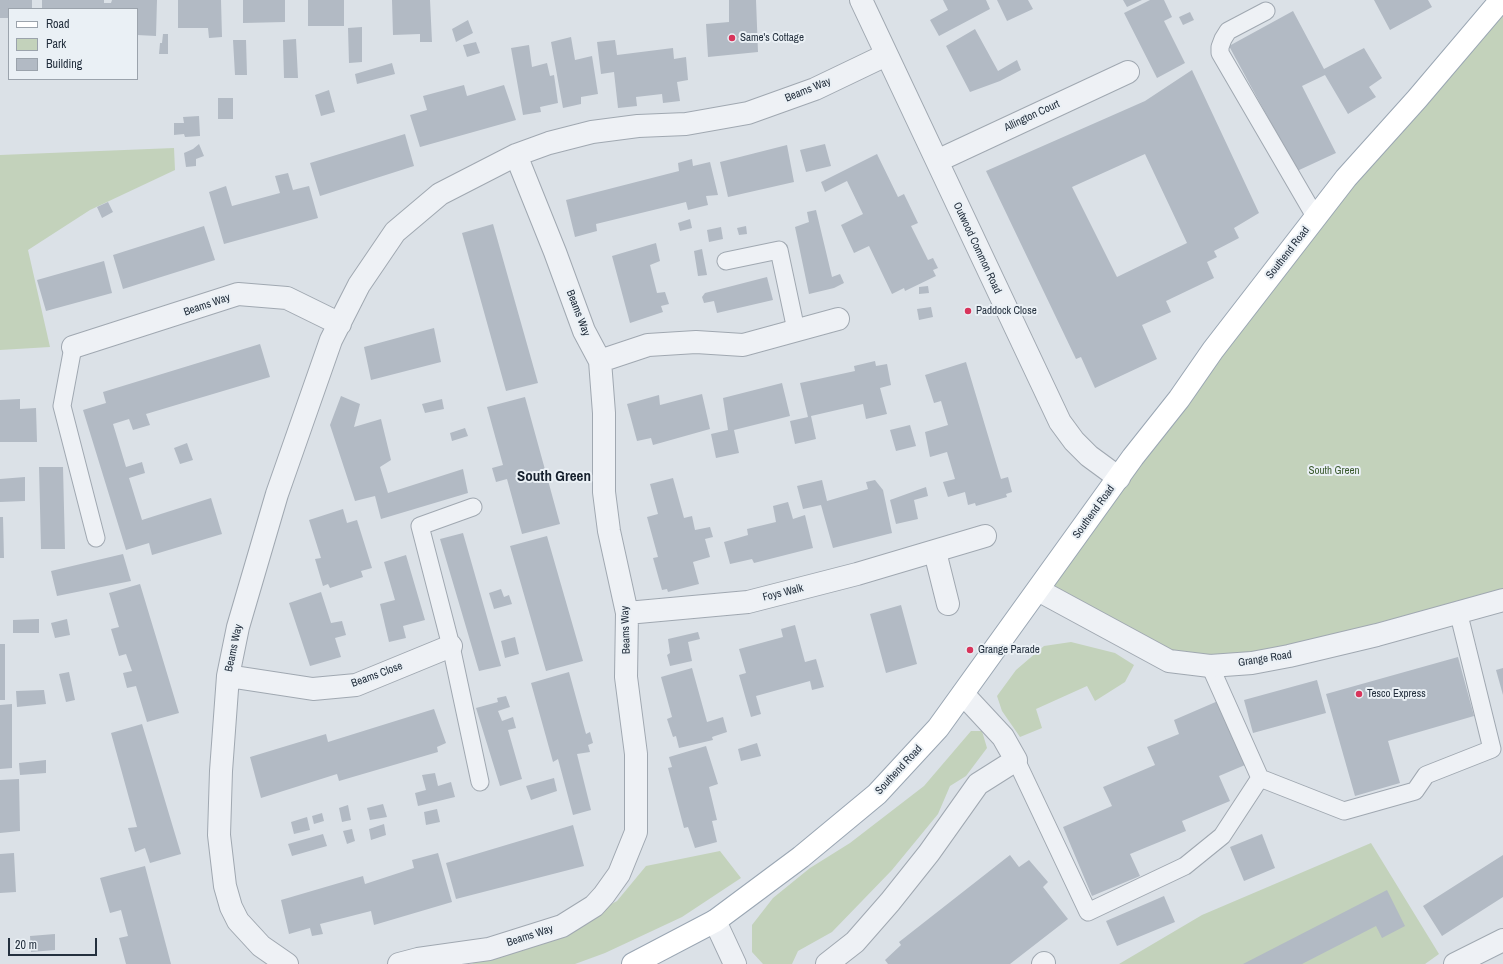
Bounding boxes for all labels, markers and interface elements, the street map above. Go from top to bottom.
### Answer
legend [8,8,138,80]
text: Road [46,16,70,32]
place label: Same's Cottage [740,31,804,45]
marker: Same's Cottage [727,33,737,43]
text: Park [46,36,66,52]
text: Building [46,56,82,72]
street label: Beams Way [783,75,833,105]
street label: Allington Court [1002,97,1062,135]
street label: Outwood Common Road [950,200,1004,296]
street label: Southend Road [1264,224,1312,282]
street label: Beams Way [563,288,593,338]
street label: Beams Way [182,291,232,319]
place label: Paddock Close [976,304,1037,318]
marker: Paddock Close [963,306,973,316]
park label: South Green [1308,464,1360,478]
district label: South Green [517,468,591,486]
street label: Southend Road [1070,483,1118,541]
street label: Foys Walk [761,582,805,604]
street label: Beams Way [619,606,633,654]
street label: Beams Way [223,623,245,673]
place label: Grange Parade [978,643,1040,657]
marker: Grange Parade [965,645,975,655]
street label: Grange Road [1237,648,1293,670]
street label: Beams Close [350,660,404,690]
place label: Tesco Express [1367,687,1426,701]
marker: Tesco Express [1354,689,1364,699]
street label: Southend Road [873,743,925,797]
street label: Beams Way [505,922,555,950]
scale bar [10,930,99,956]
text: 20 m [15,937,37,953]

